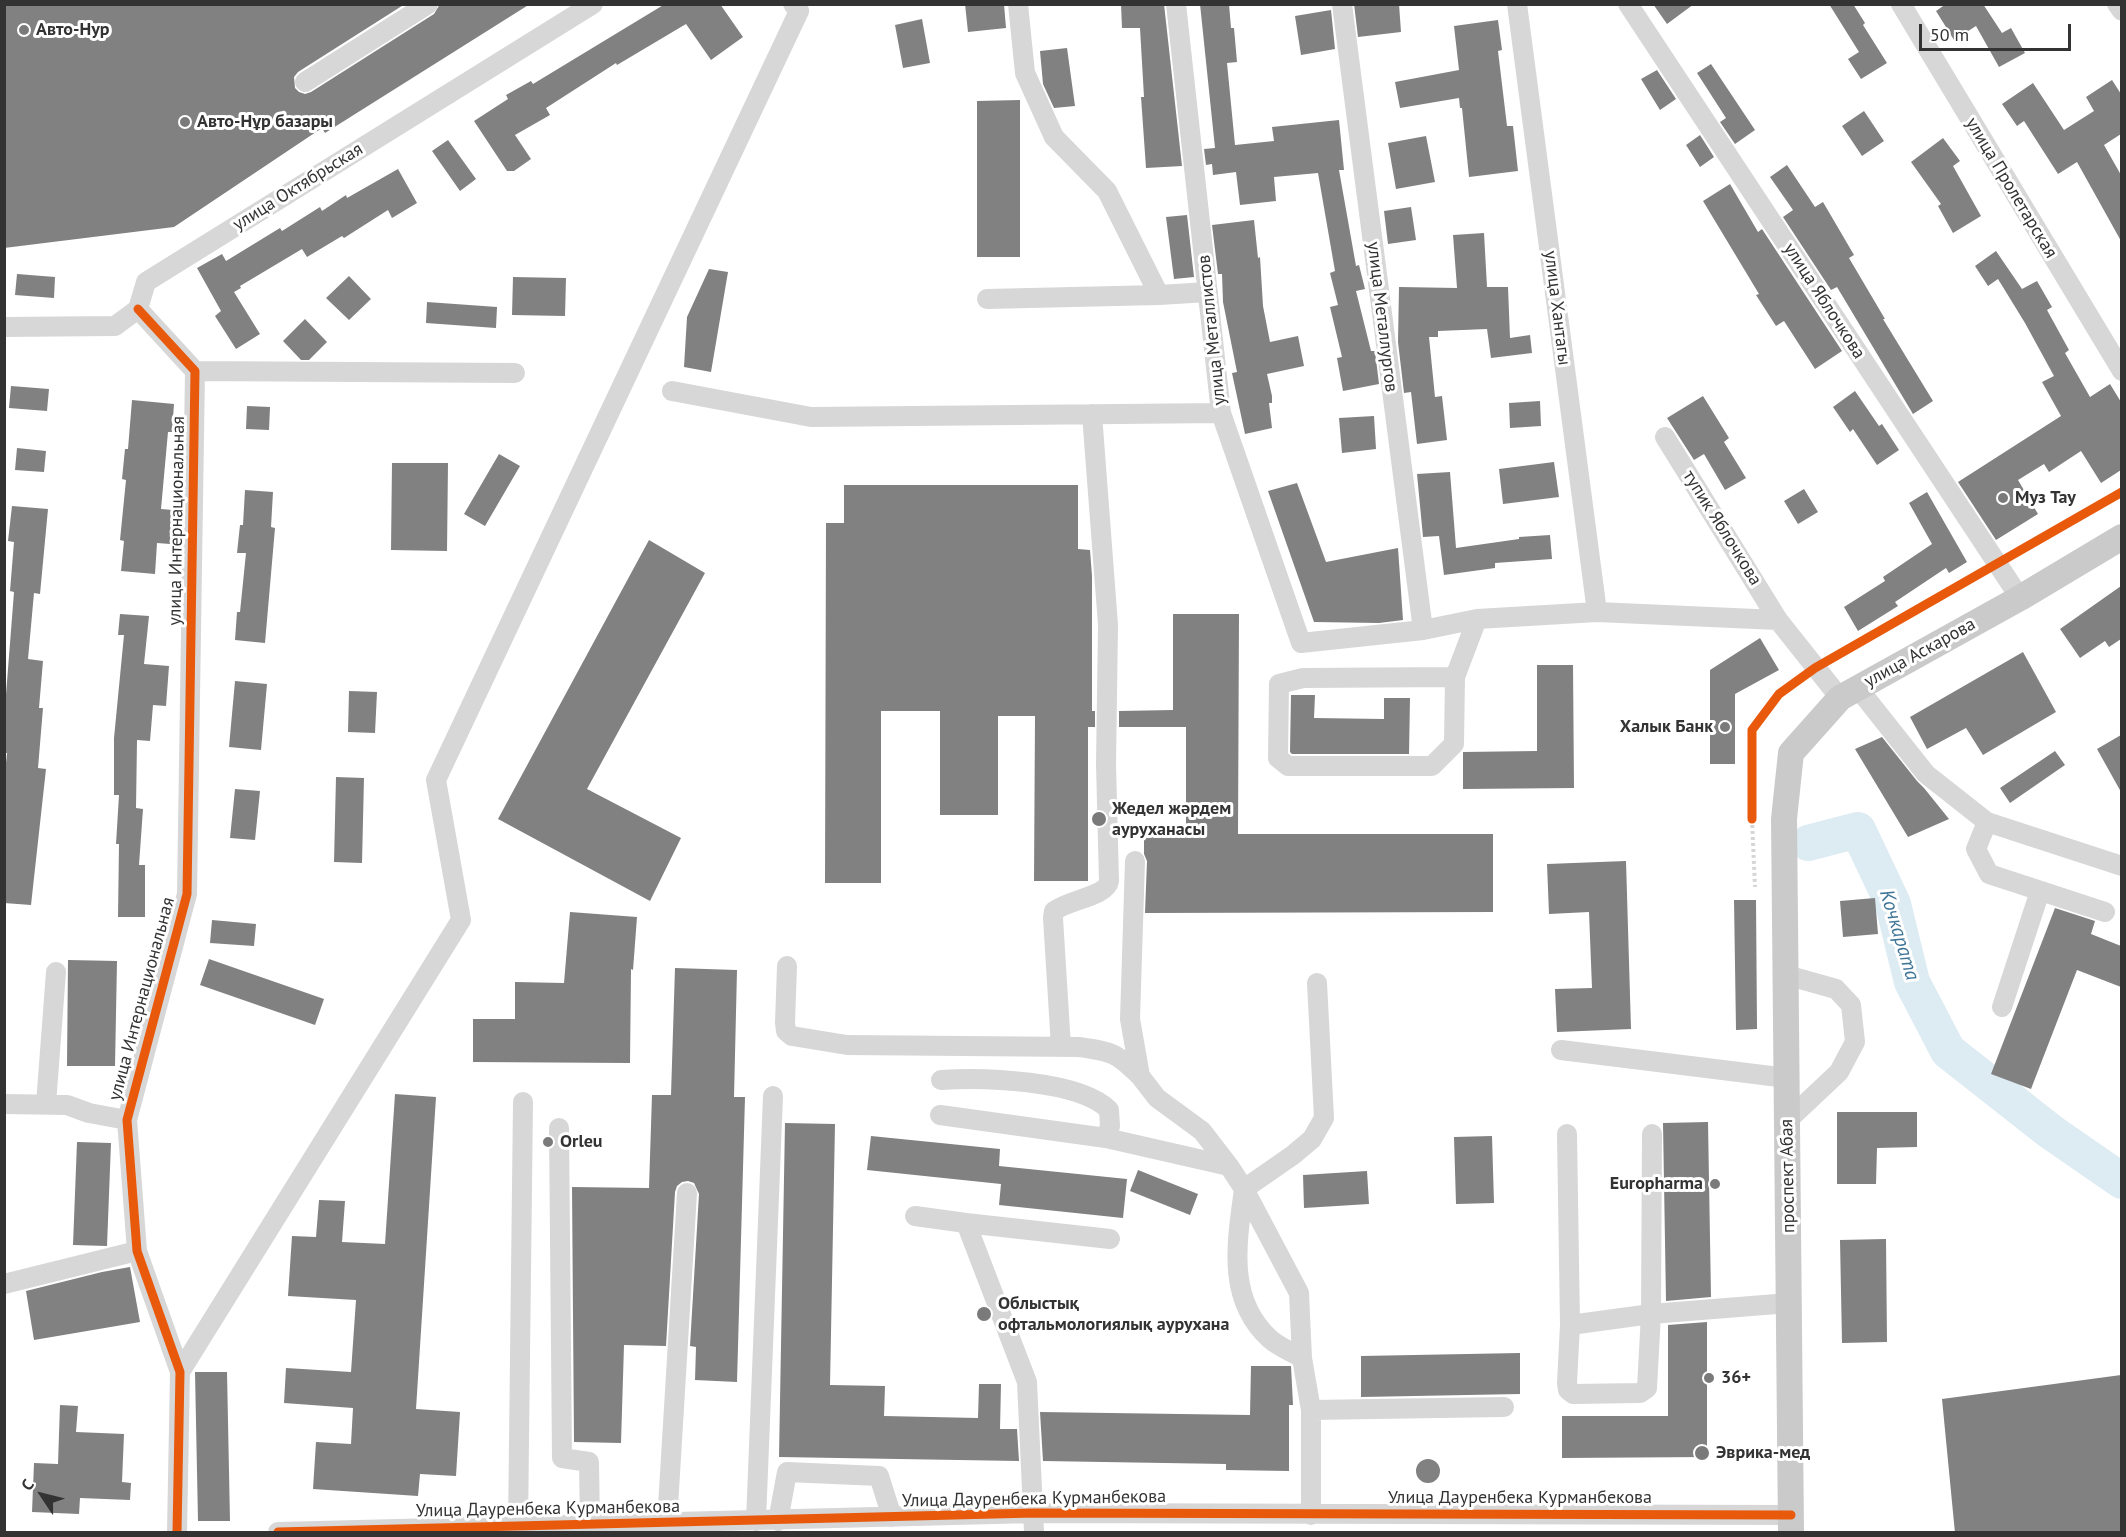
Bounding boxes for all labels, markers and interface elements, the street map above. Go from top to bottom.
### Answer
scale bar [1922,12,2074,50]
place label: Авто-Нур [36,19,110,41]
marker: Авто-Нур [17,23,31,37]
text: 50 m [1930,23,1969,46]
place label: Авто-Нұр базары [197,111,333,133]
street label: улица Пролетарская [1961,114,2061,262]
marker: Авто-Нұр базары [178,115,192,129]
street label: улица Октябрьская [229,138,367,236]
street label: улица Яблочкова [1778,239,1870,363]
street label: улица Металлургов [1362,241,1402,393]
street label: улица Хантагы [1539,250,1575,366]
street label: улица Металлистов [1193,254,1231,406]
street label: улица Интернациональная [164,416,190,626]
street label: тупик Яблочкова [1678,466,1766,590]
place label: Муз Тау [2015,487,2076,509]
marker: Муз Тау [1996,491,2010,505]
street label: улица Аскарова [1861,614,1979,692]
place label: Халык Банк [1620,716,1713,738]
marker: Халык Банк [1718,720,1732,734]
place label: Жедел жәрдем ауруханасы [1112,798,1231,840]
marker: Жедел жәрдем ауруханасы [1090,810,1108,828]
water label: Кочкарата [1874,887,1924,983]
street label: улица Интернациональная [104,895,180,1103]
street label: проспект Абая [1776,1119,1800,1233]
place label: Orleu [560,1131,602,1153]
marker: Orleu [541,1135,555,1149]
place label: Europharma [1610,1173,1703,1195]
marker: Europharma [1708,1177,1722,1191]
place label: Облыстық офтальмологиялық аурухана [998,1293,1229,1336]
marker: Облыстық офтальмологиялық аурухана [975,1305,993,1323]
place label: 36+ [1721,1367,1751,1389]
marker: 36+ [1702,1371,1716,1385]
place label: Эврика-мед [1716,1442,1810,1464]
marker: Эврика-мед [1693,1444,1711,1462]
north arrow [12,1465,72,1525]
text: С [16,1475,38,1494]
street label: Улица Дауренбека Курманбекова [902,1486,1166,1512]
street label: Улица Дауренбека Курманбекова [1388,1487,1652,1509]
street label: Улица Дауренбека Курманбекова [416,1496,680,1522]

